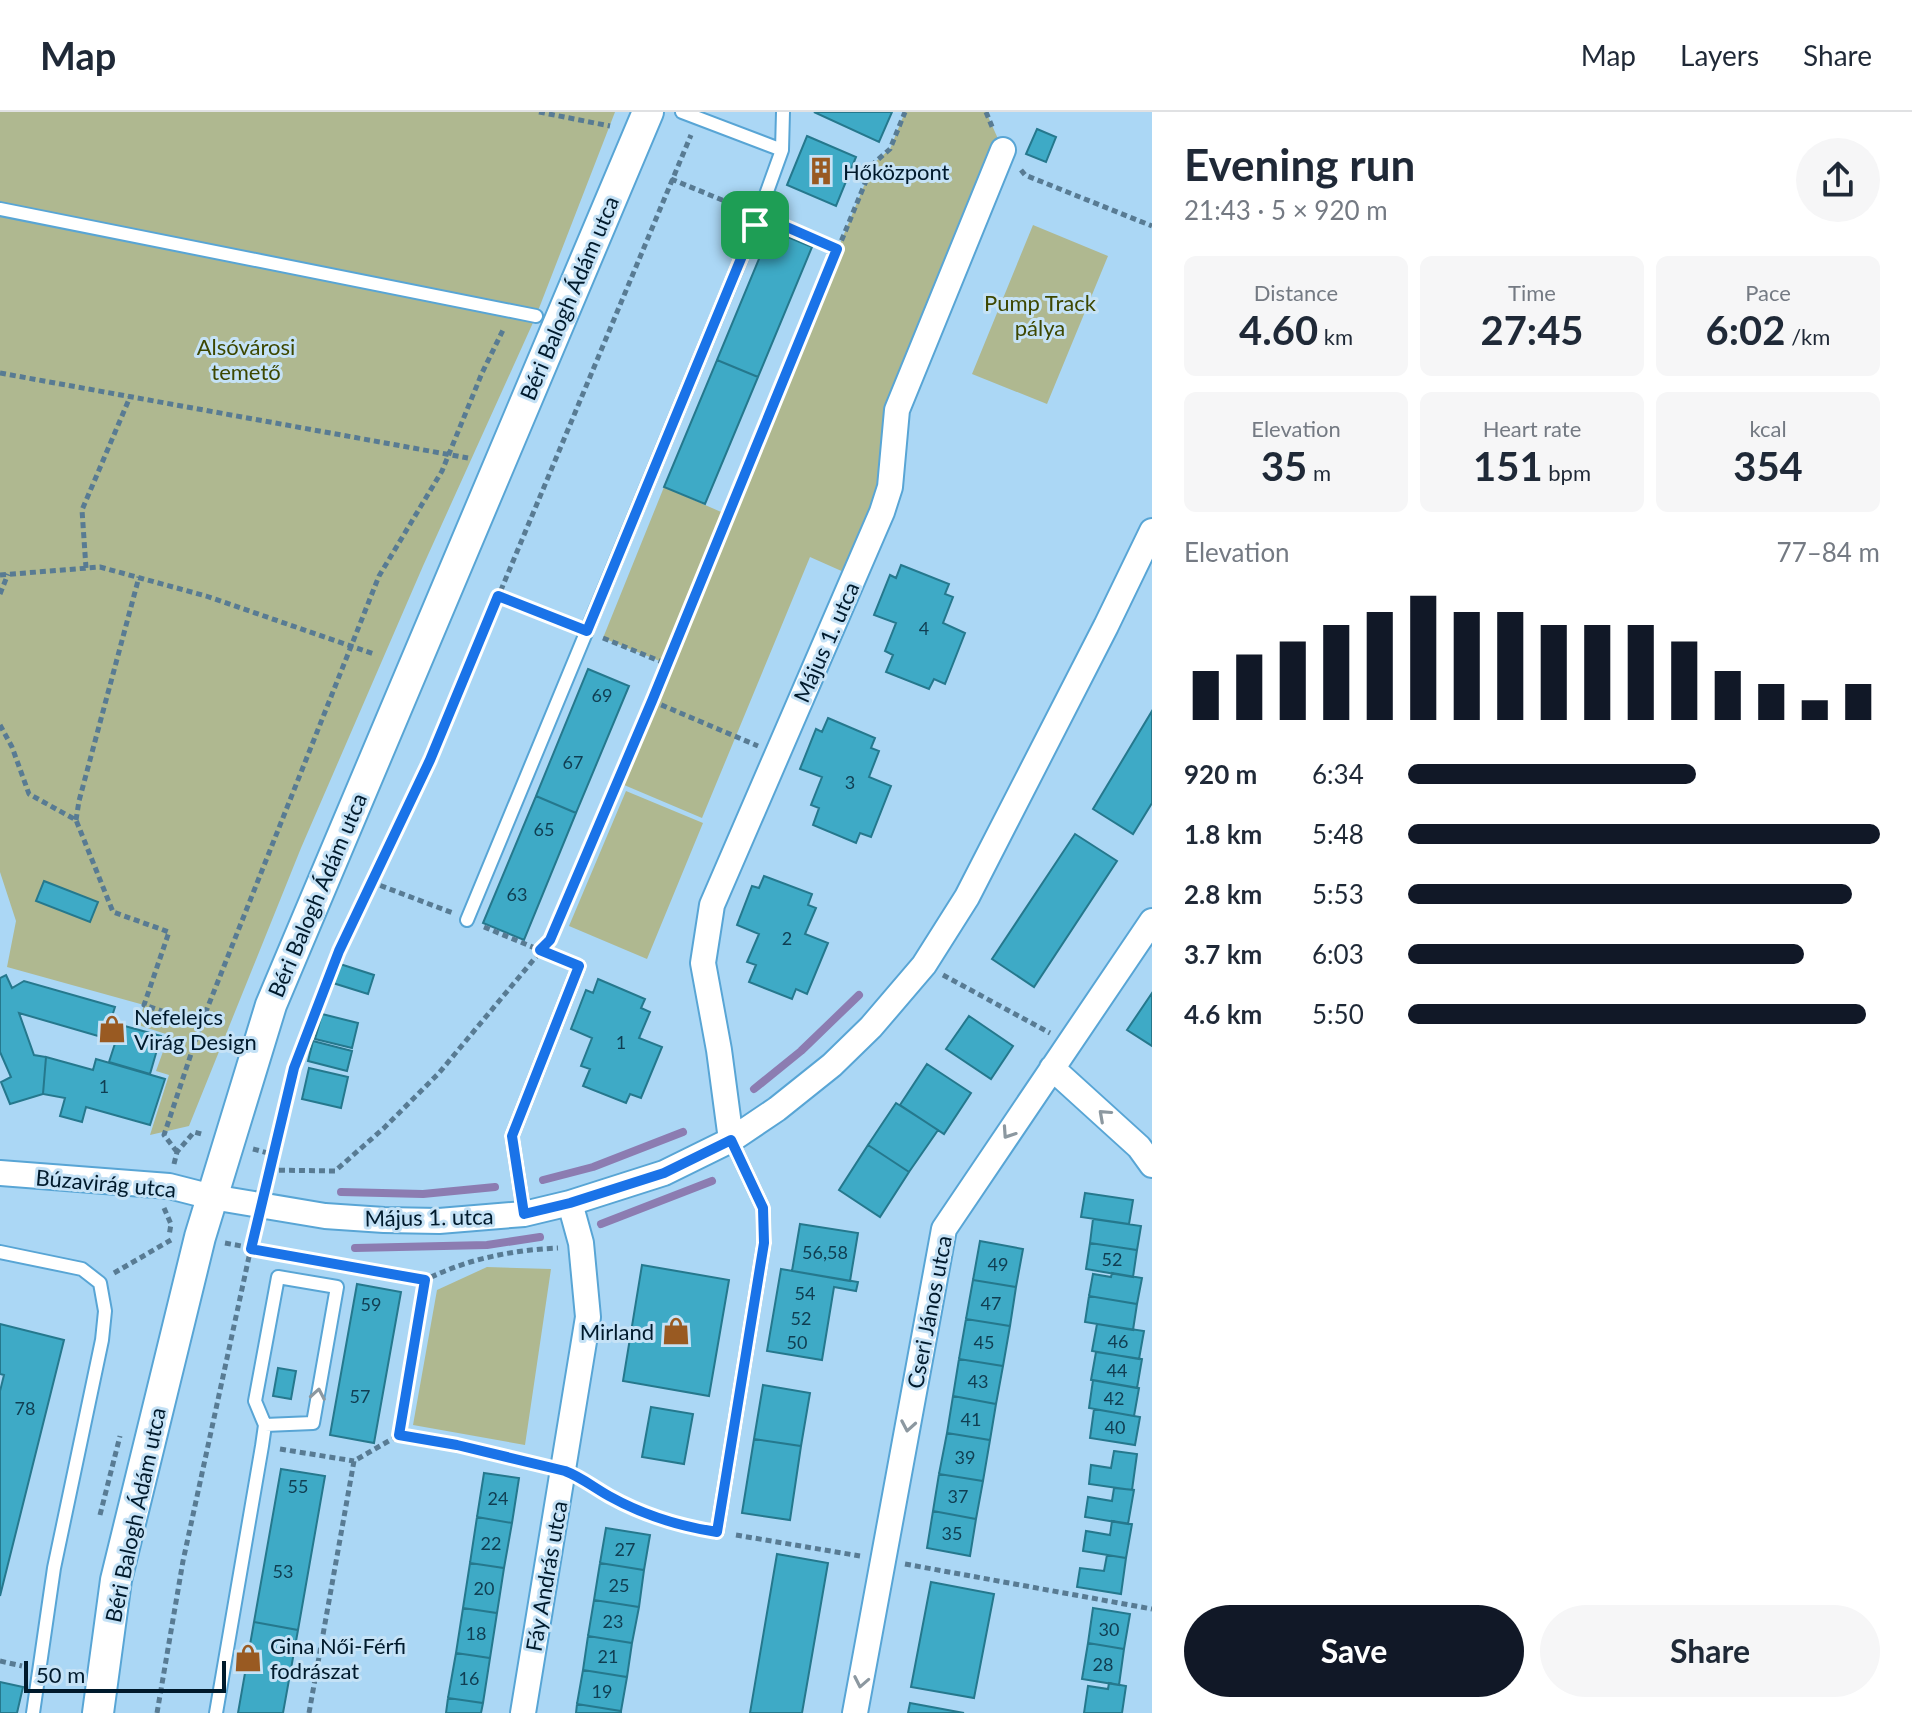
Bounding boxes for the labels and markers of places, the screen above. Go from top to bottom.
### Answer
building icon: Hőközpont [806,156,836,186]
place label: Hőközpont [843,158,950,185]
pin [721,191,789,259]
place label: Nefelejcs Virág Design [134,1003,257,1055]
shop icon: Nefelejcs Virág Design [97,1014,127,1044]
shop icon: Mirland [661,1316,691,1346]
place label: Mirland [580,1318,654,1345]
place label: Gina Női-Férfi fodrászat [270,1632,406,1684]
shop icon: Gina Női-Férfi fodrászat [233,1643,263,1673]

